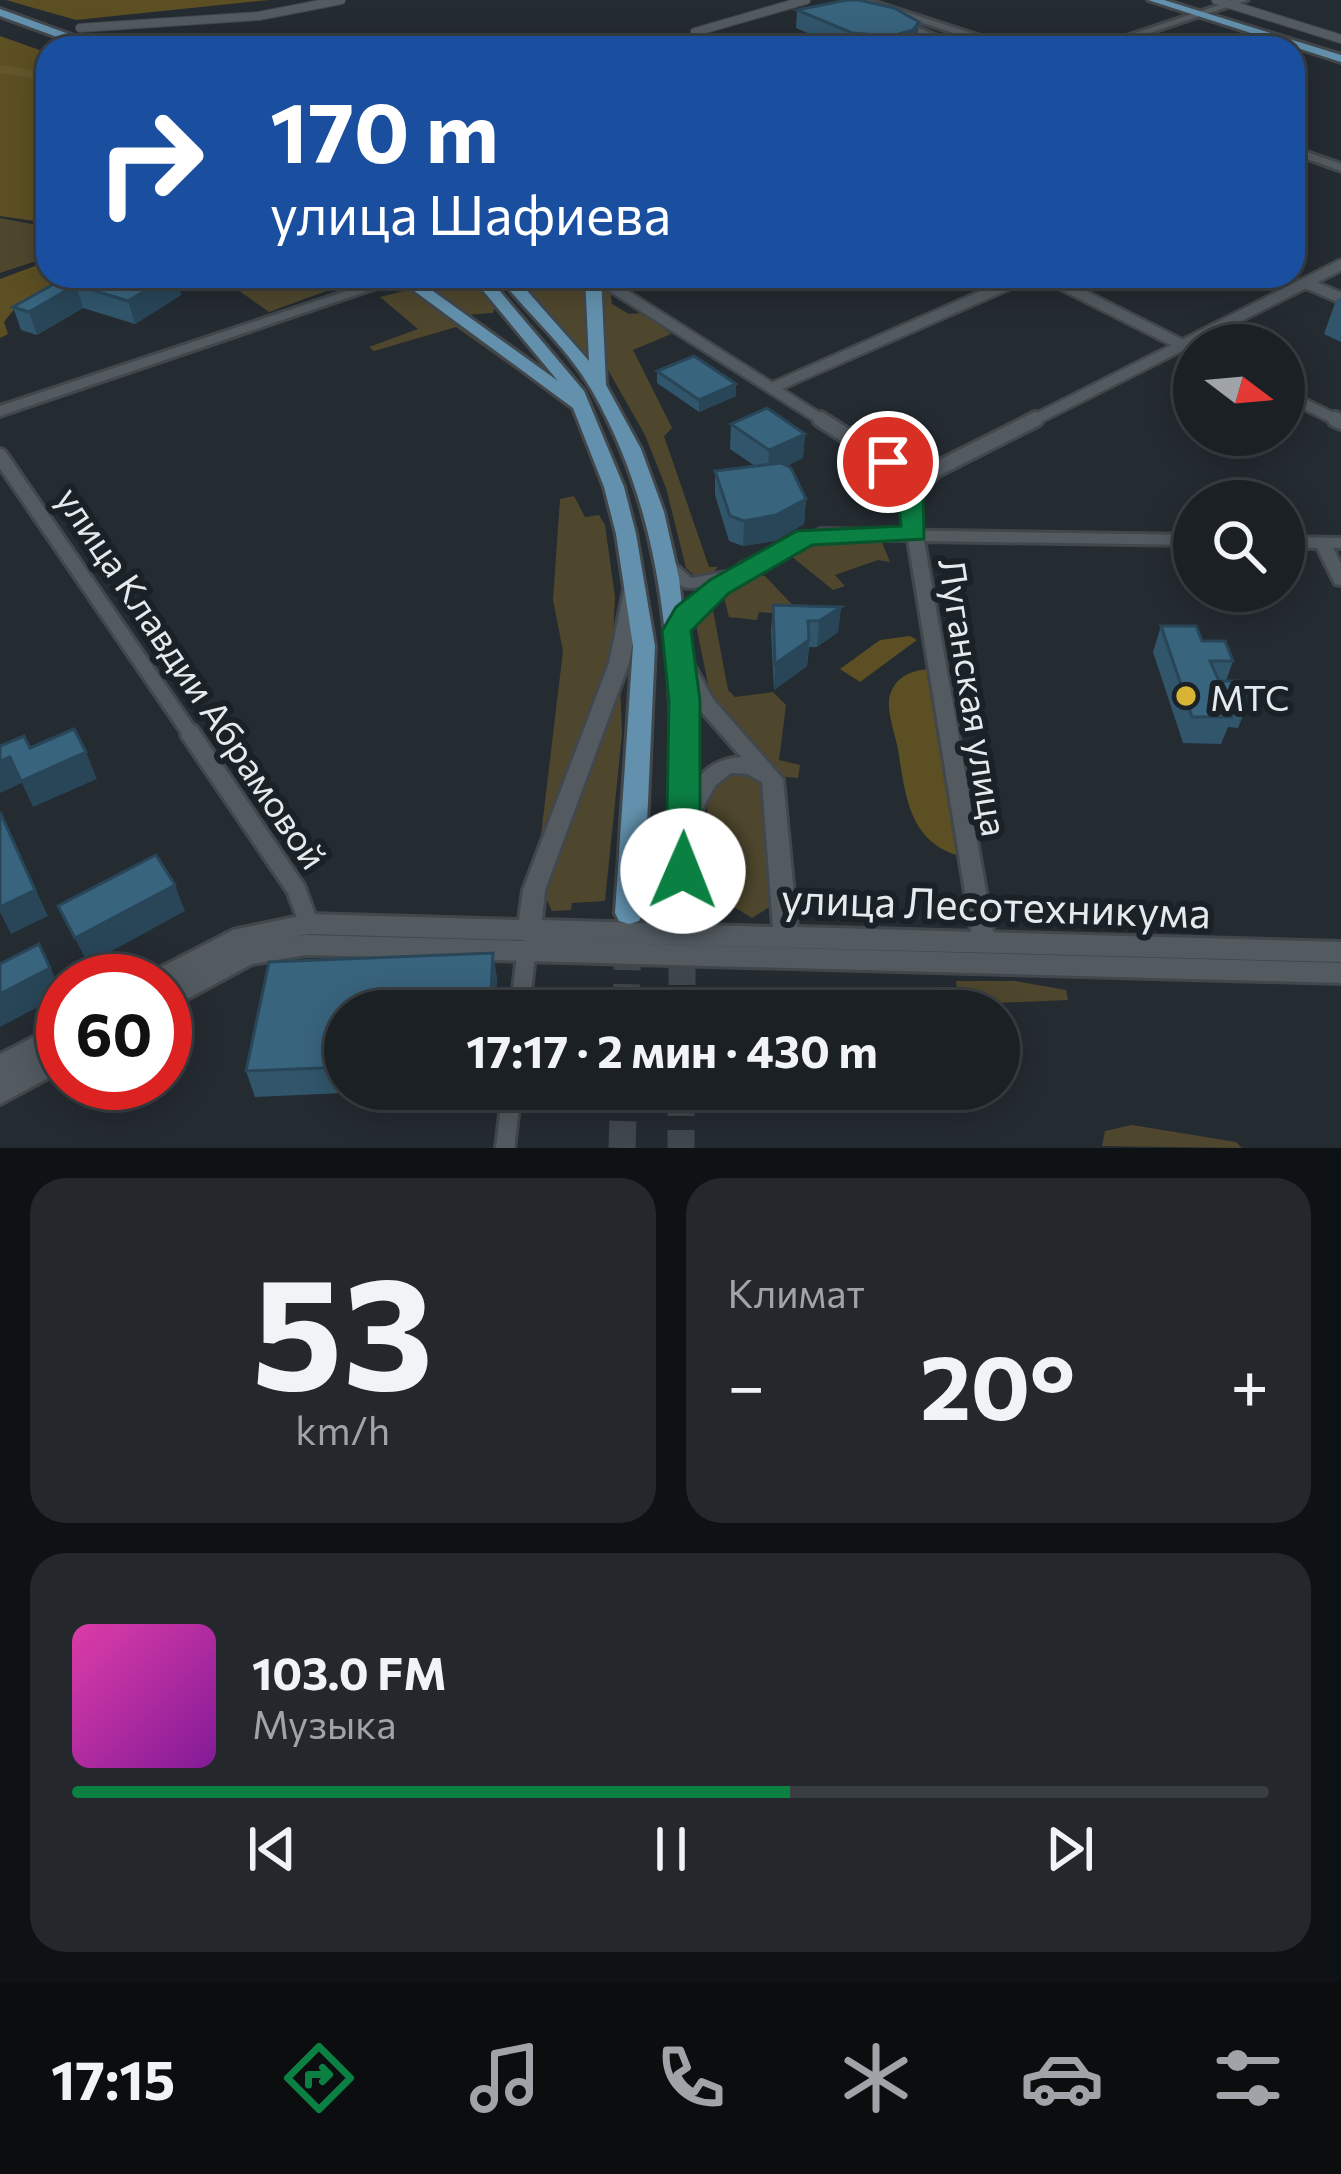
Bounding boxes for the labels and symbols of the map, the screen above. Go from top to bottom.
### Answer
north arrow [1173,324,1305,456]
pin [837,411,939,513]
street label: улица Клавдии Абрамовой [49,478,337,876]
street label: Луганская улица [931,555,1019,839]
place label: МТС [1210,674,1290,718]
marker: МТС [1173,683,1199,709]
position arrow [620,808,746,934]
street label: улица Лесотехникума [780,871,1212,937]
speed limit sign: 60 [36,954,192,1110]

